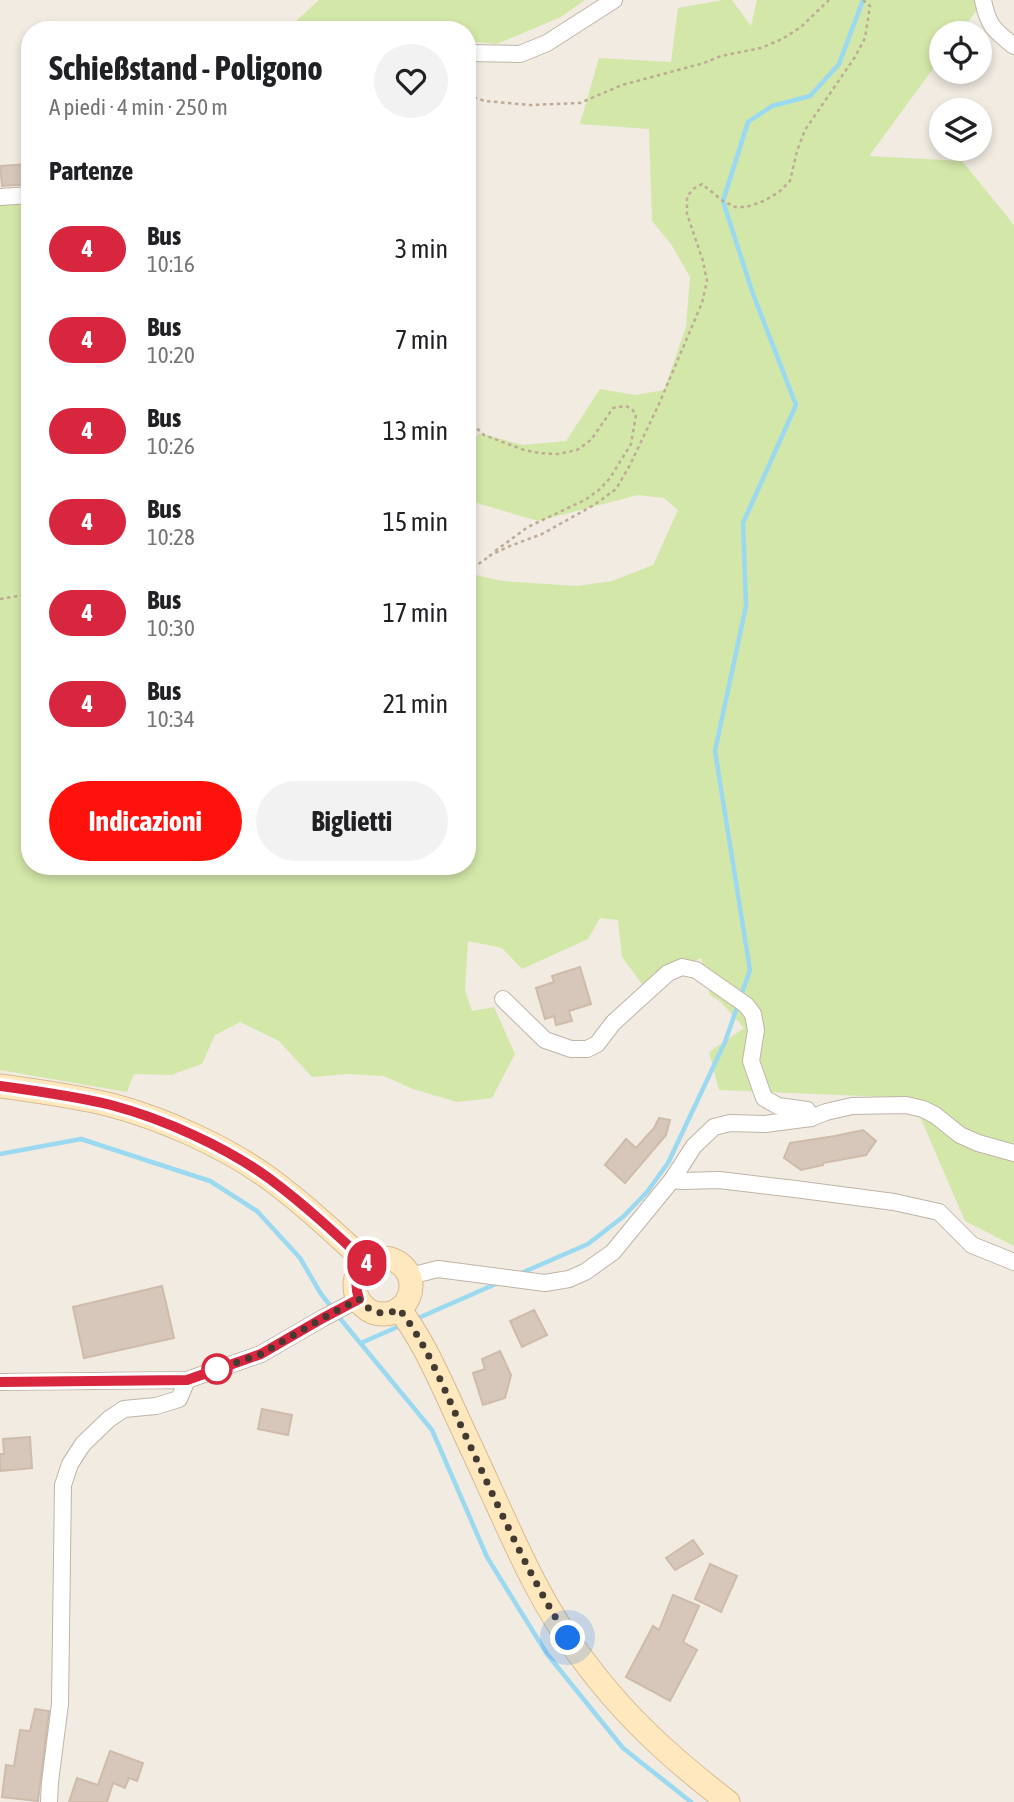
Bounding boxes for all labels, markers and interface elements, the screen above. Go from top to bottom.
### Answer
map controls [929,21,992,161]
button: locate [929,21,992,84]
button: heart [374,44,448,118]
text: Schießstand - Poligono [49,49,323,87]
text: A piedi · 4 min · 250 m [49,94,228,120]
button: layers [929,98,992,161]
text: Partenze [49,156,133,186]
text: Bus [147,221,181,251]
text: 3 min [395,234,448,264]
text: 4 [82,235,93,262]
text: 10:16 [147,251,195,277]
text: Bus [147,312,181,342]
text: 7 min [395,325,448,355]
text: 4 [82,326,93,353]
text: 10:20 [147,342,195,368]
text: Bus [147,403,181,433]
text: 13 min [383,416,448,446]
text: 4 [82,417,93,444]
text: 10:26 [147,433,195,459]
text: Bus [147,494,181,524]
text: 15 min [383,507,448,537]
text: 4 [82,508,93,535]
text: 10:28 [147,524,195,550]
text: Bus [147,585,181,615]
text: 17 min [383,598,448,628]
text: 4 [82,599,93,626]
text: 10:30 [147,615,195,641]
text: Bus [147,676,181,706]
text: 21 min [383,689,448,719]
text: 4 [82,690,93,717]
text: 10:34 [147,706,195,732]
button: Indicazioni [49,781,242,861]
button: Biglietti [256,781,448,861]
line badge: 4 [344,1240,390,1286]
text: 4 [361,1249,373,1276]
unlabelled marker [202,1354,232,1384]
your location [550,1620,585,1655]

